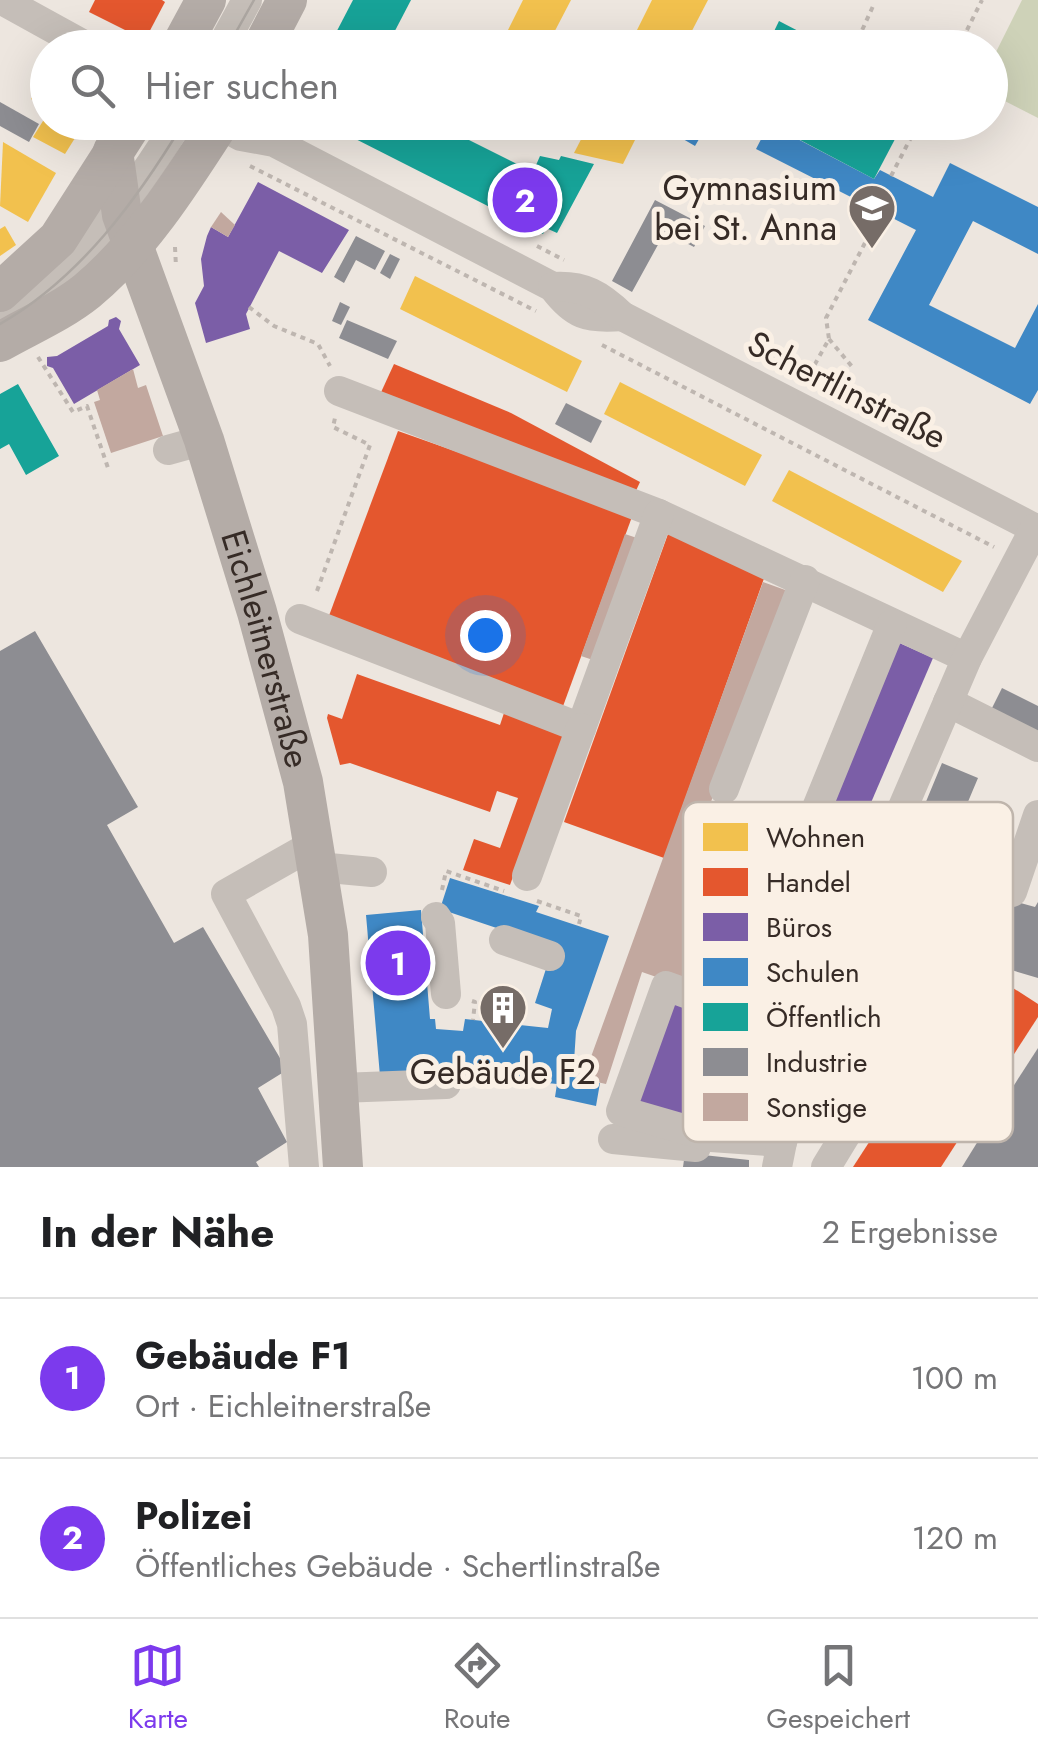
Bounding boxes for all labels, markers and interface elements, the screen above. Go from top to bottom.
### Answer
search box [30,30,1008,140]
icon: search [65,58,120,113]
text: Hier suchen [145,58,339,113]
pin: 2 [492,162,558,238]
place label: Gymnasium bei St. Anna [654,163,837,253]
school or university icon: Gymnasium bei St. Anna [846,182,898,250]
street label: Schertlinstraße [739,318,955,462]
street label: Eichleitnerstraße [208,524,323,773]
your location [460,610,511,661]
legend [683,802,1013,1142]
text: Wohnen [766,817,865,858]
text: Handel [766,862,851,903]
text: Büros [766,907,832,948]
pin: 1 [366,926,430,1000]
text: Schulen [766,952,860,993]
building icon: Gebäude F2 [477,982,529,1050]
text: Öffentlich [766,997,882,1038]
text: Industrie [766,1042,868,1083]
place label: Gebäude F2 [410,1047,596,1097]
text: Sonstige [766,1087,867,1128]
text: In der Nähe [40,1202,274,1263]
text: 2 Ergebnisse [822,1209,998,1255]
text: Gebäude F1 [135,1328,351,1383]
text: 1 [64,1355,81,1401]
text: 100 m [911,1355,998,1401]
text: Ort · Eichleitnerstraße [135,1383,431,1429]
text: Polizei [135,1488,252,1543]
text: 2 [62,1515,83,1561]
text: 120 m [912,1515,998,1561]
text: Öffentliches Gebäude · Schertlinstraße [135,1543,660,1589]
tab: Karte [128,1638,188,1739]
tab: Route [444,1638,510,1739]
tab: Gespeichert [766,1638,910,1739]

